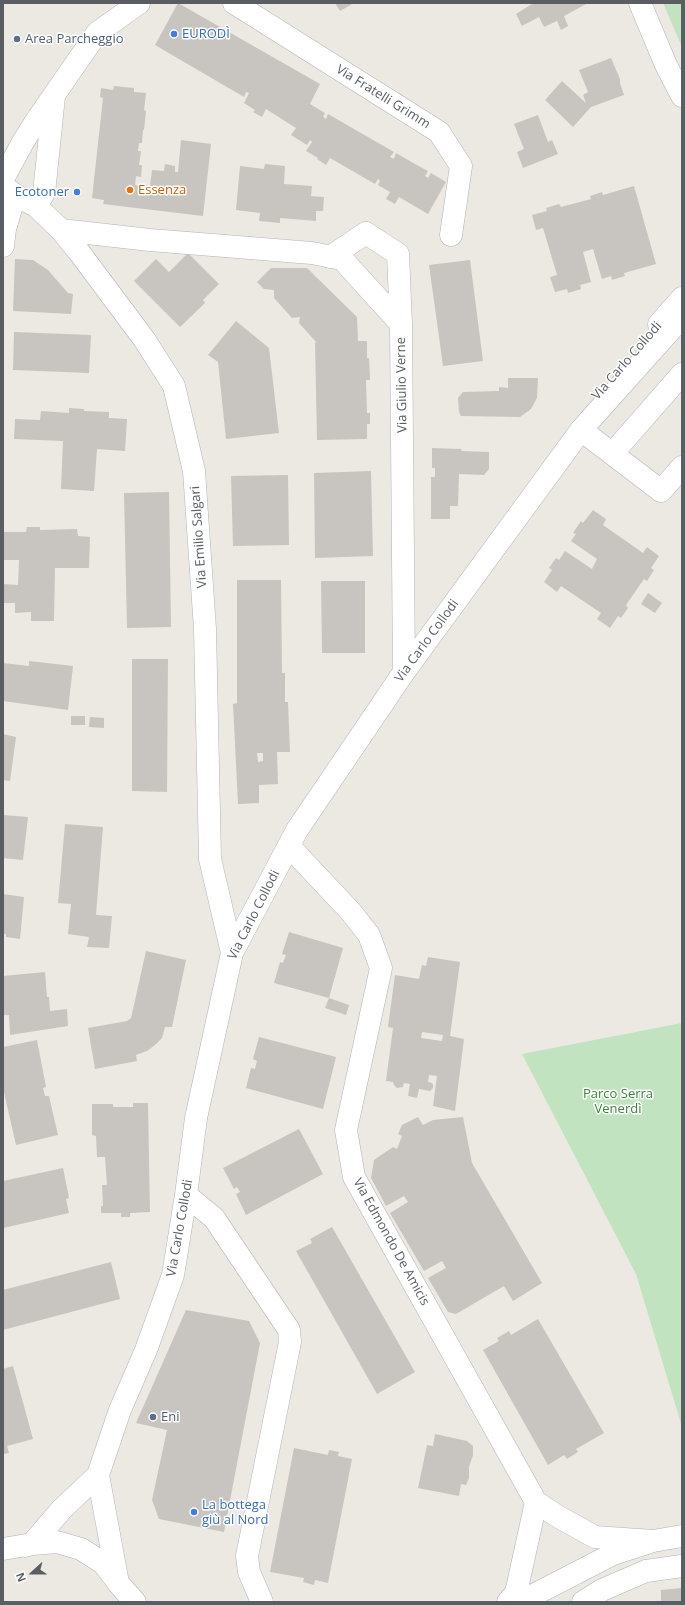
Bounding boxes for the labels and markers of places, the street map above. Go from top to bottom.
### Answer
place label: EURODÌ [182,26,230,42]
marker: EURODÌ [169,29,179,39]
place label: Area Parcheggio [25,31,124,47]
marker: Area Parcheggio [12,34,22,44]
place label: Essenza [138,182,186,198]
place label: Ecotoner [15,184,69,200]
marker: Essenza [125,185,135,195]
marker: Ecotoner [72,187,82,197]
place label: Eni [161,1409,179,1425]
marker: Eni [148,1412,158,1422]
place label: La bottega giù al Nord [202,1497,268,1528]
marker: La bottega giù al Nord [189,1507,199,1517]

